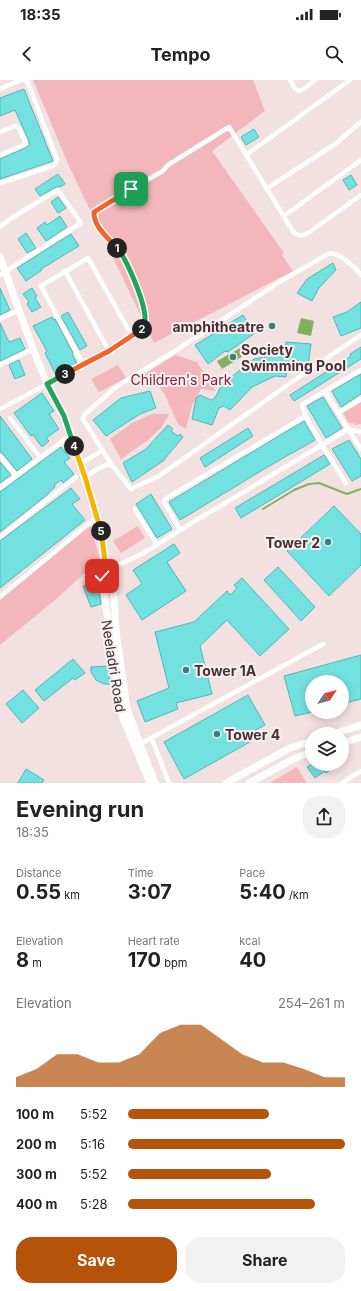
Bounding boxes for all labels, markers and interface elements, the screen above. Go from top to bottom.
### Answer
text: 18:35 [20,5,61,24]
icon: back [16,43,38,65]
icon: search [323,43,345,65]
text: Tempo [150,44,211,65]
pin [114,172,148,206]
icon: arrive [120,178,142,200]
pin: 1 [107,238,127,258]
text: 1 [115,241,119,255]
place label: amphitheatre [172,318,264,335]
pin: 2 [132,319,152,339]
marker: amphitheatre [267,321,277,331]
text: 2 [139,322,145,336]
place label: Society Swimming Pool [241,341,346,374]
marker: Society Swimming Pool [228,352,238,362]
pin: 3 [55,364,75,384]
text: 3 [61,367,69,381]
park label: Children's Park [131,371,232,388]
pin: 4 [64,436,84,456]
text: 4 [70,439,78,453]
pin: 5 [91,521,111,541]
text: 5 [97,524,105,538]
place label: Tower 2 [265,534,320,551]
marker: Tower 2 [323,537,333,547]
pin [85,559,119,593]
icon: check [91,565,113,587]
street label: Neeladri Road [98,619,130,713]
place label: Tower 1A [194,662,257,679]
marker: Tower 1A [181,665,191,675]
north arrow [305,675,349,719]
map controls [305,675,349,771]
place label: Tower 4 [225,726,280,743]
button: layers [305,727,349,771]
marker: Tower 4 [212,729,222,739]
text: Evening run [16,796,144,822]
button: share [303,796,345,838]
text: 18:35 [16,824,49,840]
text: Distance [16,866,61,880]
text: Time [128,866,153,880]
text: Pace [239,866,265,880]
text: 0.55 [16,880,61,904]
text: 3:07 [128,880,172,904]
text: 5:40 [239,880,286,904]
text: km [61,888,80,902]
text: /km [286,888,309,902]
text: Elevation [16,934,63,948]
text: Heart rate [128,934,180,948]
text: kcal [239,934,260,948]
text: 8 [16,948,29,972]
text: 170 [128,948,161,972]
text: 40 [239,948,266,972]
text: m [29,956,42,970]
text: bpm [161,956,187,970]
text: Elevation [16,995,72,1011]
text: 254–261 m [278,995,345,1011]
text: 100 m [16,1106,54,1122]
text: 5:52 [80,1106,107,1122]
text: 200 m [16,1136,57,1152]
text: 5:16 [80,1136,105,1152]
text: 300 m [16,1166,57,1182]
text: 5:52 [80,1166,107,1182]
text: 400 m [16,1196,57,1212]
text: 5:28 [80,1196,108,1212]
button: Save [16,1237,177,1283]
button: Share [185,1237,345,1283]

